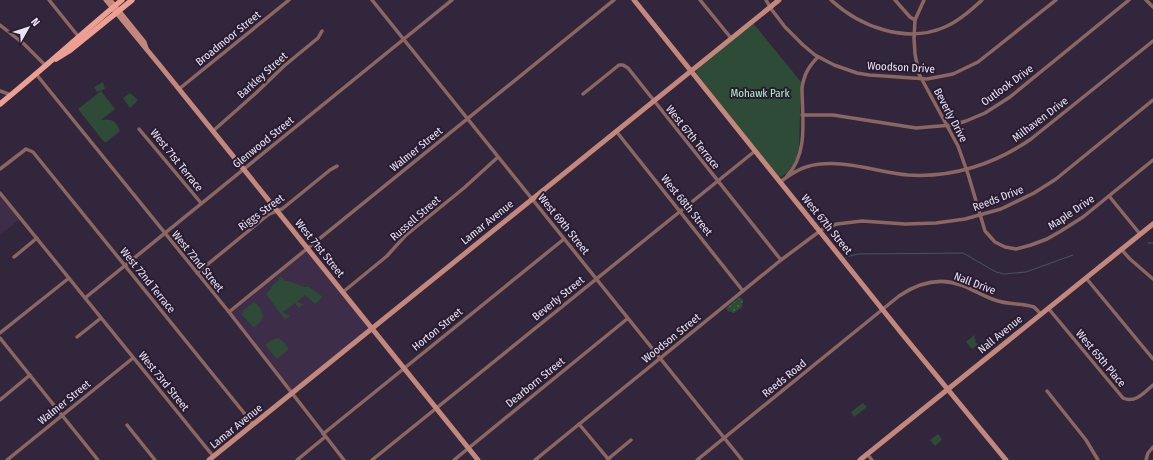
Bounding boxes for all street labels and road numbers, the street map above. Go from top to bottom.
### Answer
street label: Broadmoor Street [193,8,264,69]
street label: Barkley Street [235,49,290,101]
street label: Woodson Drive [867,59,935,76]
street label: Outlook Drive [979,62,1036,109]
street label: Beverly Drive [931,86,970,144]
street label: Milhaven Drive [1010,94,1071,145]
street label: West 67th Terrace [663,103,722,172]
street label: Glenwood Street [230,114,297,171]
street label: Walmer Street [388,124,445,174]
street label: West 71st Terrace [147,126,206,194]
street label: West 68th Street [658,172,715,239]
street label: Reeds Drive [971,183,1025,214]
street label: Riggs Street [236,191,287,233]
street label: West 69th Street [535,191,592,258]
street label: West 67th Street [799,192,855,257]
street label: Maple Drive [1046,192,1097,233]
street label: Russell Street [388,193,443,244]
street label: Lamar Avenue [459,197,516,247]
street label: West 71st Street [292,217,347,280]
street label: West 72nd Street [169,228,226,295]
street label: West 72nd Terrace [117,245,178,316]
street label: Nall Drive [952,270,998,297]
street label: Beverly Street [530,273,587,323]
street label: Horton Street [410,305,465,354]
street label: Woodson Street [639,311,704,366]
street label: Nall Avenue [975,313,1025,356]
street label: West 65th Place [1073,327,1128,390]
street label: West 73rd Street [136,349,192,414]
street label: Dearborn Street [503,354,568,410]
street label: Reeds Road [760,357,809,400]
street label: Walmer Street [36,377,93,427]
street label: Lamar Avenue [208,401,265,451]

